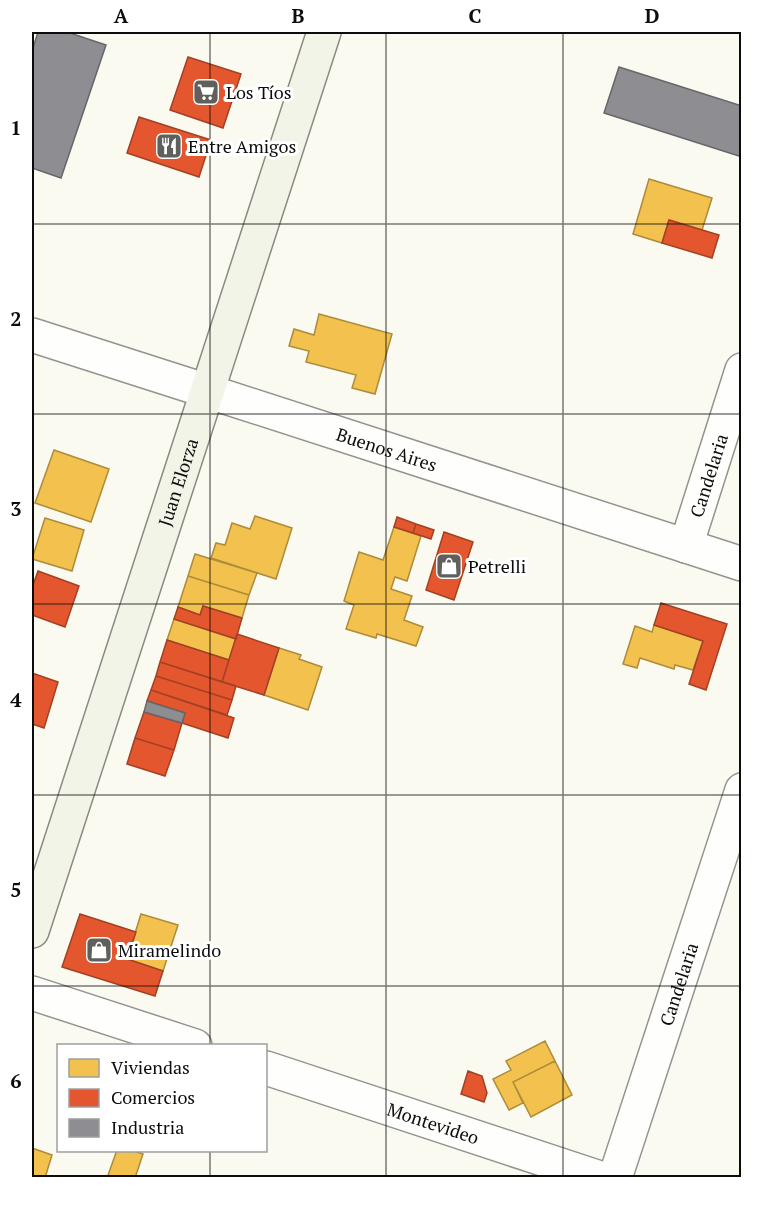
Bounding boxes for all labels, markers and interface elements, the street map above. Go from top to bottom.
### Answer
text: A [114,2,129,29]
text: B [292,2,305,29]
text: C [468,2,482,29]
text: D [645,2,659,29]
supermarket icon: Los Tíos [191,77,221,107]
place label: Los Tíos [226,80,292,104]
text: 1 [10,114,22,141]
restaurant icon: Entre Amigos [154,131,184,161]
place label: Entre Amigos [188,134,296,158]
text: 2 [10,305,22,332]
street label: Buenos Aires [333,422,440,477]
street label: Candelaria [684,431,733,520]
street label: Juan Elorza [152,435,203,529]
text: 3 [10,495,22,522]
shop icon: Petrelli [434,551,464,581]
place label: Petrelli [468,554,526,578]
text: 4 [10,686,22,713]
text: 5 [10,876,22,903]
shop icon: Miramelindo [84,935,114,965]
place label: Miramelindo [118,938,221,962]
street label: Candelaria [654,939,703,1029]
legend [57,1044,267,1152]
text: Viviendas [111,1055,190,1079]
text: 6 [10,1067,22,1094]
text: Comercios [111,1085,195,1109]
street label: Montevideo [384,1097,482,1149]
text: Industria [111,1115,184,1139]

